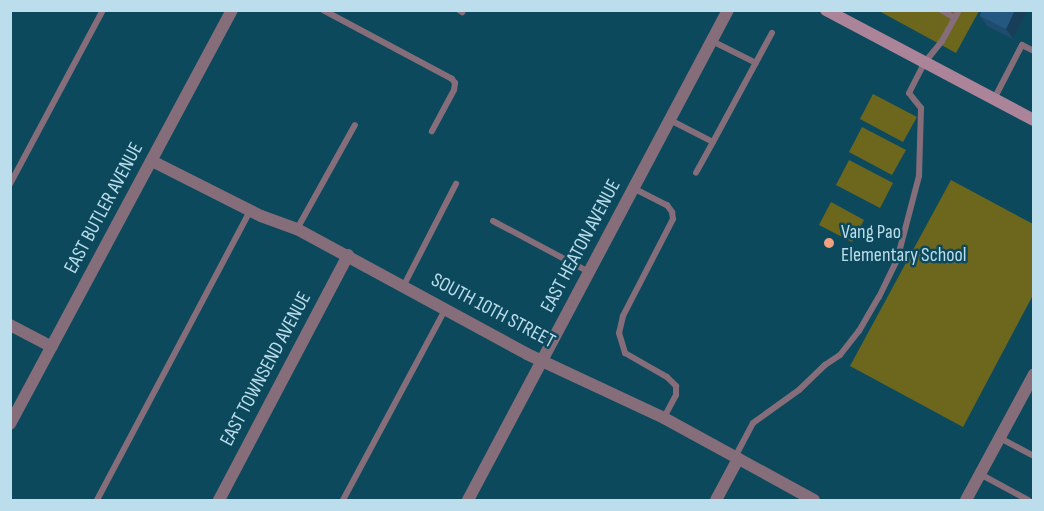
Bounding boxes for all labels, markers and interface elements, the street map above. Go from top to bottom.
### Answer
street label: EAST BUTLER AVENUE [59,138,149,278]
street label: EAST HEATON AVENUE [536,176,626,316]
place label: Vang Pao Elementary School [841,220,967,267]
marker: Vang Pao Elementary School [822,236,836,250]
street label: SOUTH 10TH STREET [427,268,559,354]
street label: EAST TOWNSEND AVENUE [215,288,317,450]

